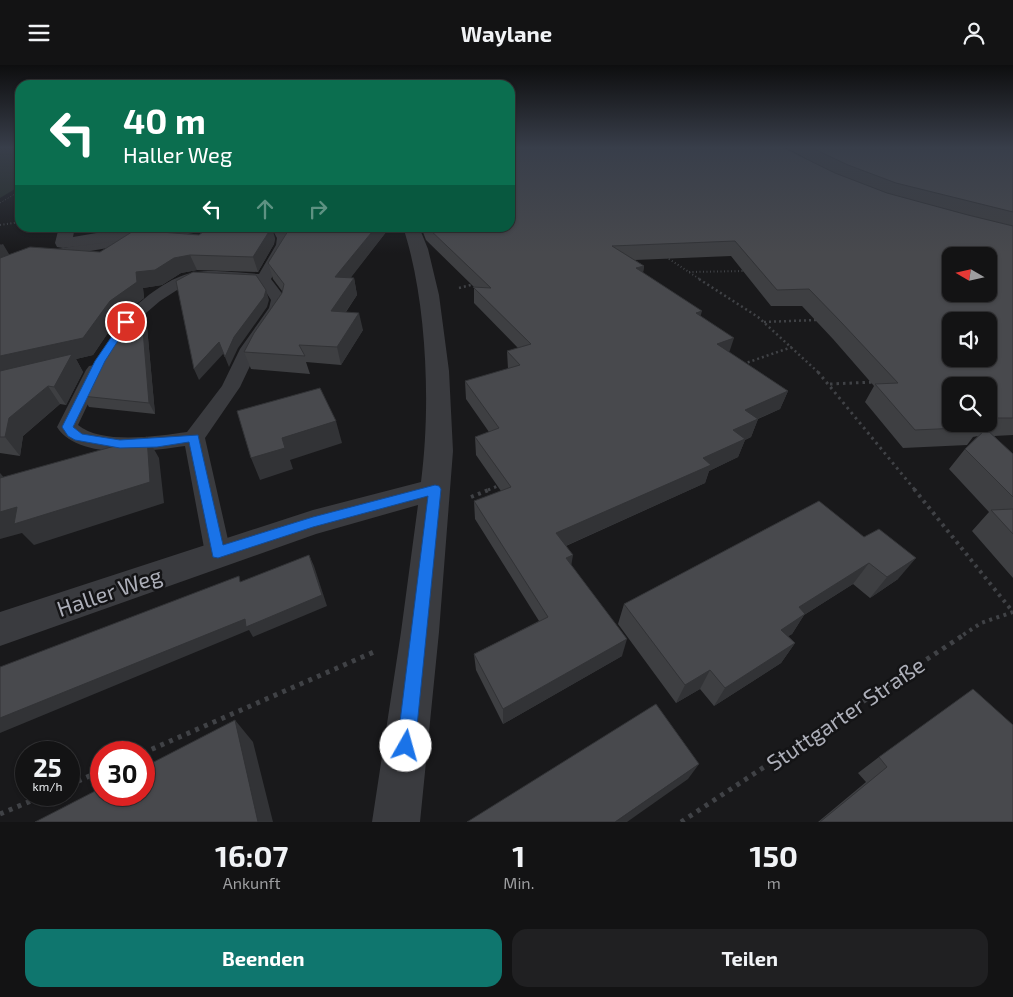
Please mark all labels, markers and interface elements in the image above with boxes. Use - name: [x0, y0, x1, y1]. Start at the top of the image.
- icon: menu: [25, 19, 53, 47]
- icon: person: [960, 19, 988, 47]
- text: Waylane: [461, 20, 552, 46]
- text: 40 m: [123, 99, 206, 141]
- icon: left: [40, 100, 105, 165]
- text: Haller Weg: [123, 141, 232, 167]
- icon: left: [198, 195, 226, 223]
- icon: ahead: [251, 195, 279, 223]
- icon: right: [304, 195, 332, 223]
- north arrow: [942, 247, 998, 303]
- map controls: [942, 247, 997, 432]
- pin: [105, 301, 147, 343]
- icon: arrive: [112, 308, 140, 336]
- button: sound: [942, 312, 997, 367]
- button: search: [942, 377, 997, 432]
- street label: Haller Weg: [53, 561, 165, 621]
- street label: Stuttgarter Straße: [761, 651, 929, 775]
- position arrow: [379, 719, 431, 771]
- speed limit sign: 30: [90, 741, 155, 806]
- text: 25: [33, 752, 62, 782]
- text: km/h: [33, 779, 62, 793]
- text: 16:07: [215, 837, 288, 873]
- text: 1: [512, 837, 525, 873]
- text: 150: [749, 837, 798, 873]
- text: Ankunft: [223, 873, 281, 892]
- text: Min.: [503, 873, 534, 892]
- text: m: [767, 873, 781, 892]
- button: Beenden: [25, 929, 502, 987]
- button: Teilen: [512, 929, 988, 987]

